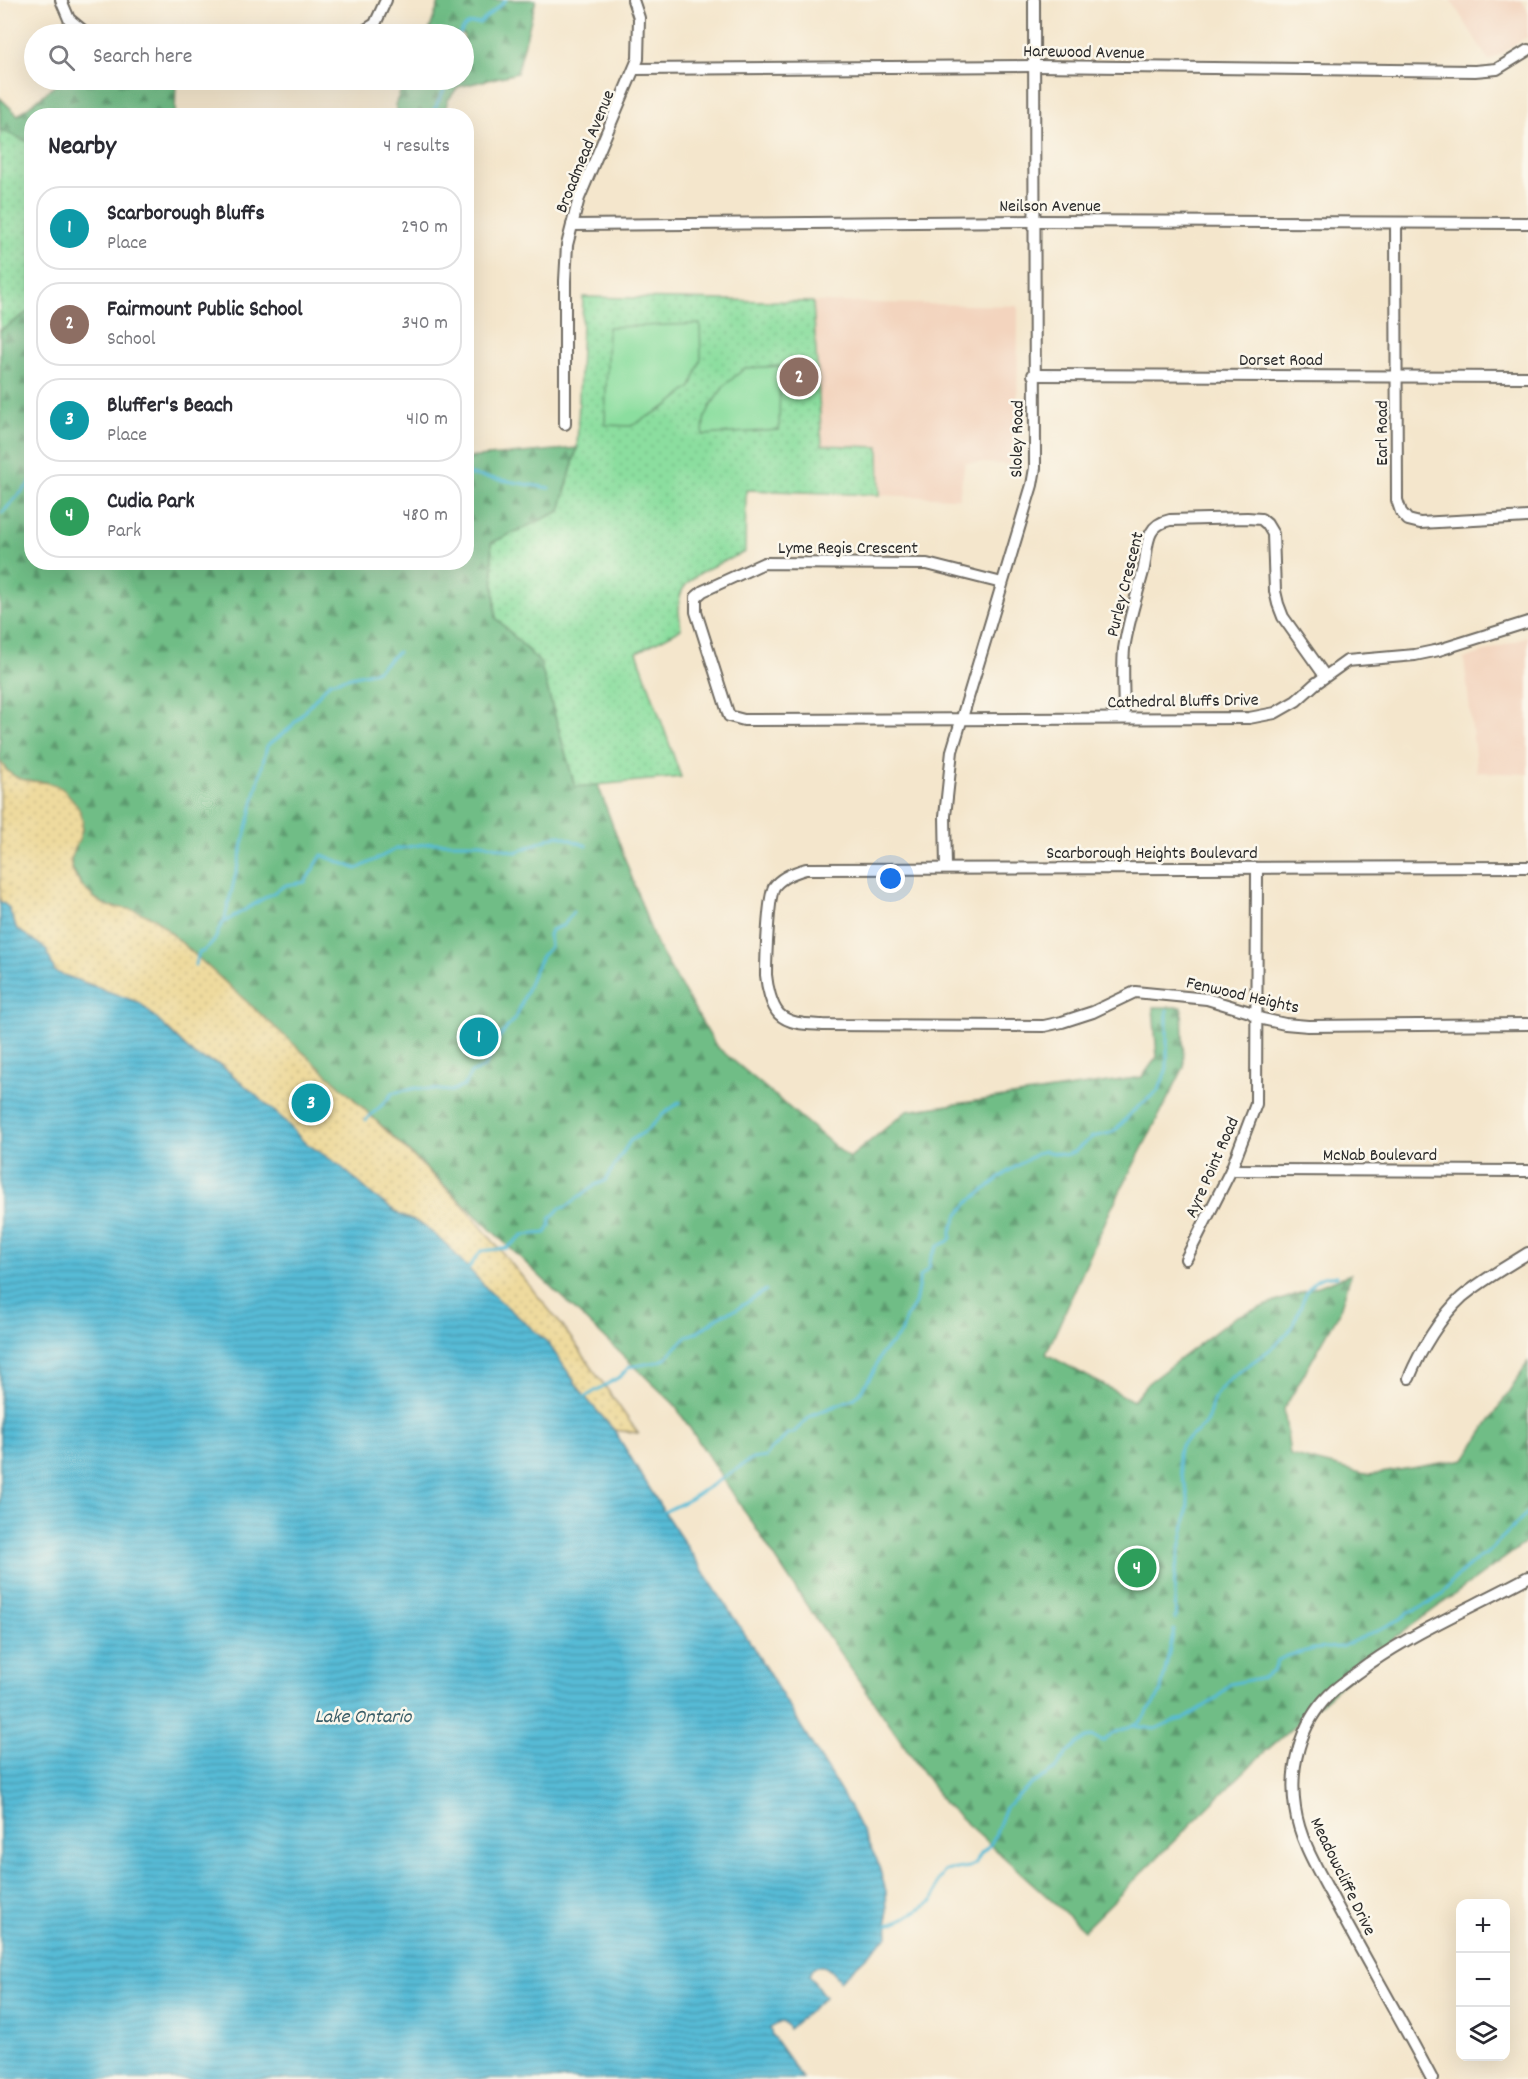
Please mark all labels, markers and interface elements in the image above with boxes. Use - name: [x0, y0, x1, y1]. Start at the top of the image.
- search box: [24, 24, 474, 90]
- street label: Harewood Avenue: [1023, 40, 1145, 67]
- icon: search: [45, 41, 78, 74]
- text: Search here: [93, 42, 192, 73]
- street label: Broadmead Avenue: [550, 87, 622, 217]
- text: Nearby: [48, 129, 116, 166]
- text: 4 results: [383, 133, 450, 161]
- street label: Neilson Avenue: [999, 195, 1101, 220]
- text: Scarborough Bluffs: [107, 199, 265, 230]
- text: 1: [67, 214, 72, 242]
- text: 290 m: [401, 214, 448, 242]
- text: Place: [107, 230, 147, 258]
- text: Fairmount Public School: [107, 295, 303, 326]
- text: 2: [65, 310, 74, 338]
- text: 340 m: [402, 310, 448, 338]
- text: School: [107, 326, 156, 354]
- street label: Dorset Road: [1239, 349, 1323, 374]
- pin: 2: [780, 354, 818, 400]
- text: Bluffer's Beach: [107, 391, 233, 422]
- street label: Sloley Road: [1005, 400, 1032, 478]
- street label: Earl Road: [1371, 400, 1396, 466]
- text: 3: [65, 406, 74, 434]
- text: 410 m: [406, 406, 448, 434]
- text: Place: [107, 422, 147, 450]
- text: Cudia Park: [107, 487, 195, 518]
- text: 4: [65, 502, 74, 530]
- text: 480 m: [402, 502, 448, 530]
- text: Park: [107, 518, 141, 546]
- street label: Purley Crescent: [1101, 529, 1152, 640]
- street label: Lyme Regis Crescent: [778, 537, 918, 562]
- street label: Cathedral Bluffs Drive: [1107, 689, 1259, 716]
- street label: Scarborough Heights Boulevard: [1046, 842, 1258, 867]
- your location: [876, 864, 905, 893]
- street label: Fenwood Heights: [1183, 971, 1301, 1022]
- pin: 1: [460, 1014, 498, 1060]
- pin: 3: [292, 1080, 330, 1126]
- street label: Ayre Point Road: [1180, 1114, 1247, 1222]
- street label: McNab Boulevard: [1323, 1144, 1437, 1169]
- pin: 4: [1118, 1546, 1156, 1590]
- water label: Lake Ontario: [315, 1704, 412, 1732]
- street label: Meadowcliffe Drive: [1302, 1814, 1381, 1940]
- map controls: [1456, 1899, 1510, 2061]
- button: +: [1456, 1899, 1510, 1953]
- button: −: [1456, 1953, 1510, 2007]
- button: layers: [1456, 2007, 1510, 2061]

